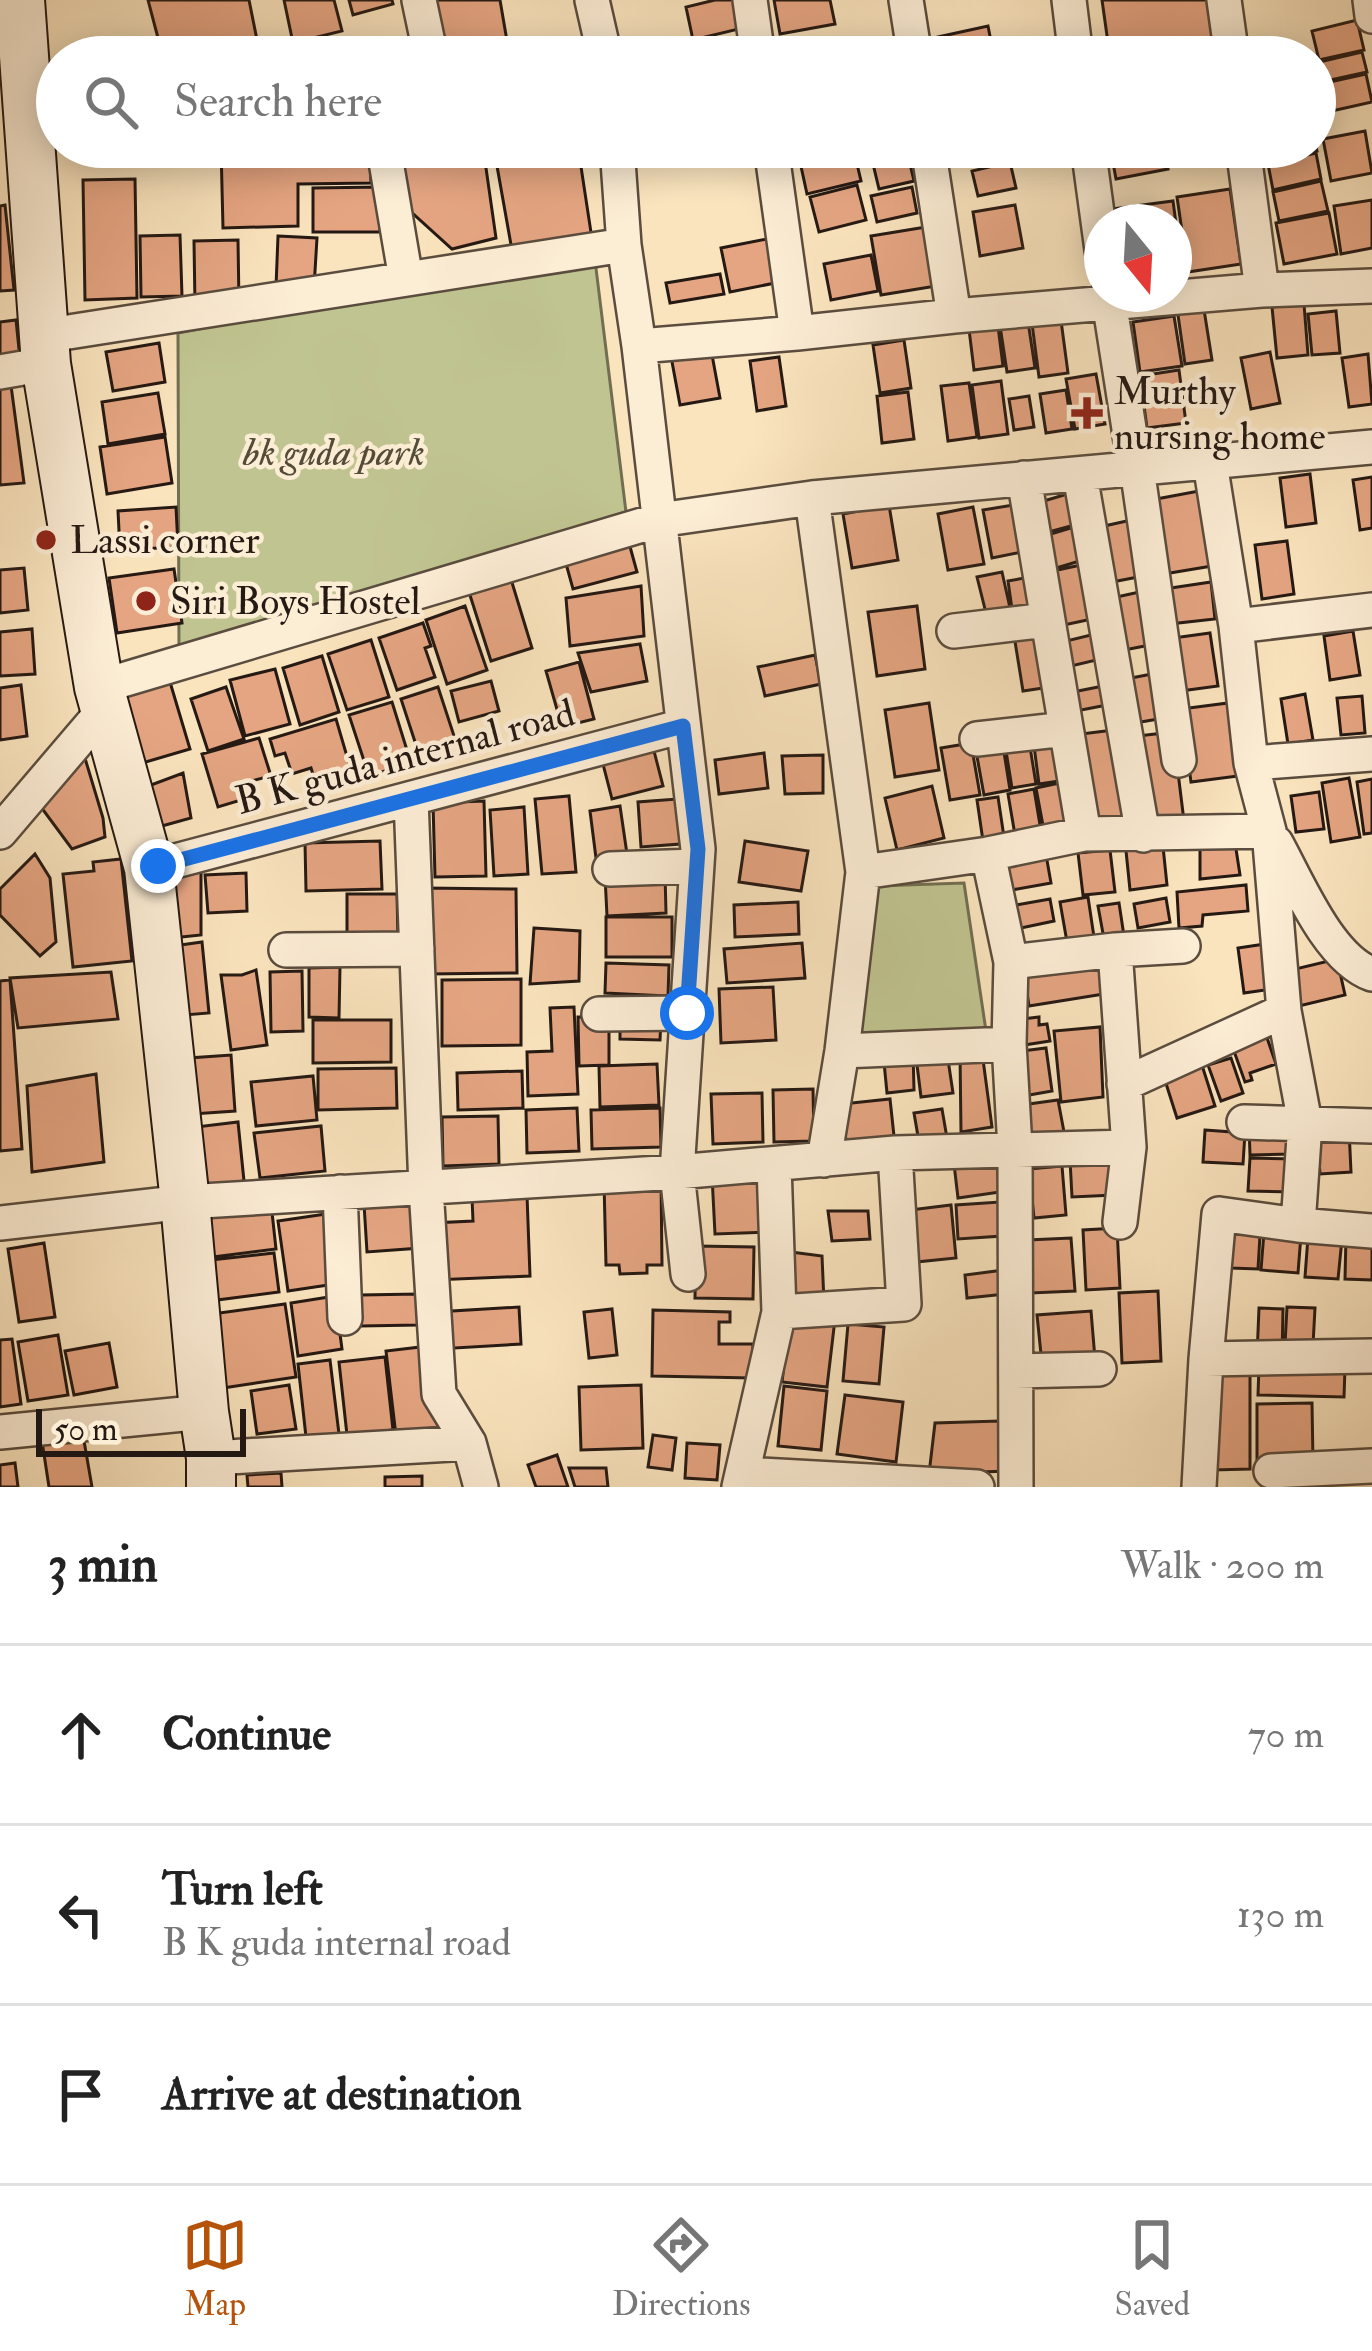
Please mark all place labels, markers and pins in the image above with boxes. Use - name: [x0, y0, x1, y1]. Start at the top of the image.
- place label: Murthy nursing home: [1114, 367, 1325, 461]
- marker: Murthy nursing home: [1071, 397, 1103, 429]
- place label: Lassi corner: [70, 516, 260, 565]
- marker: Lassi corner: [33, 527, 59, 553]
- place label: Siri Boys Hostel: [170, 577, 420, 626]
- marker: Siri Boys Hostel: [133, 588, 159, 614]

